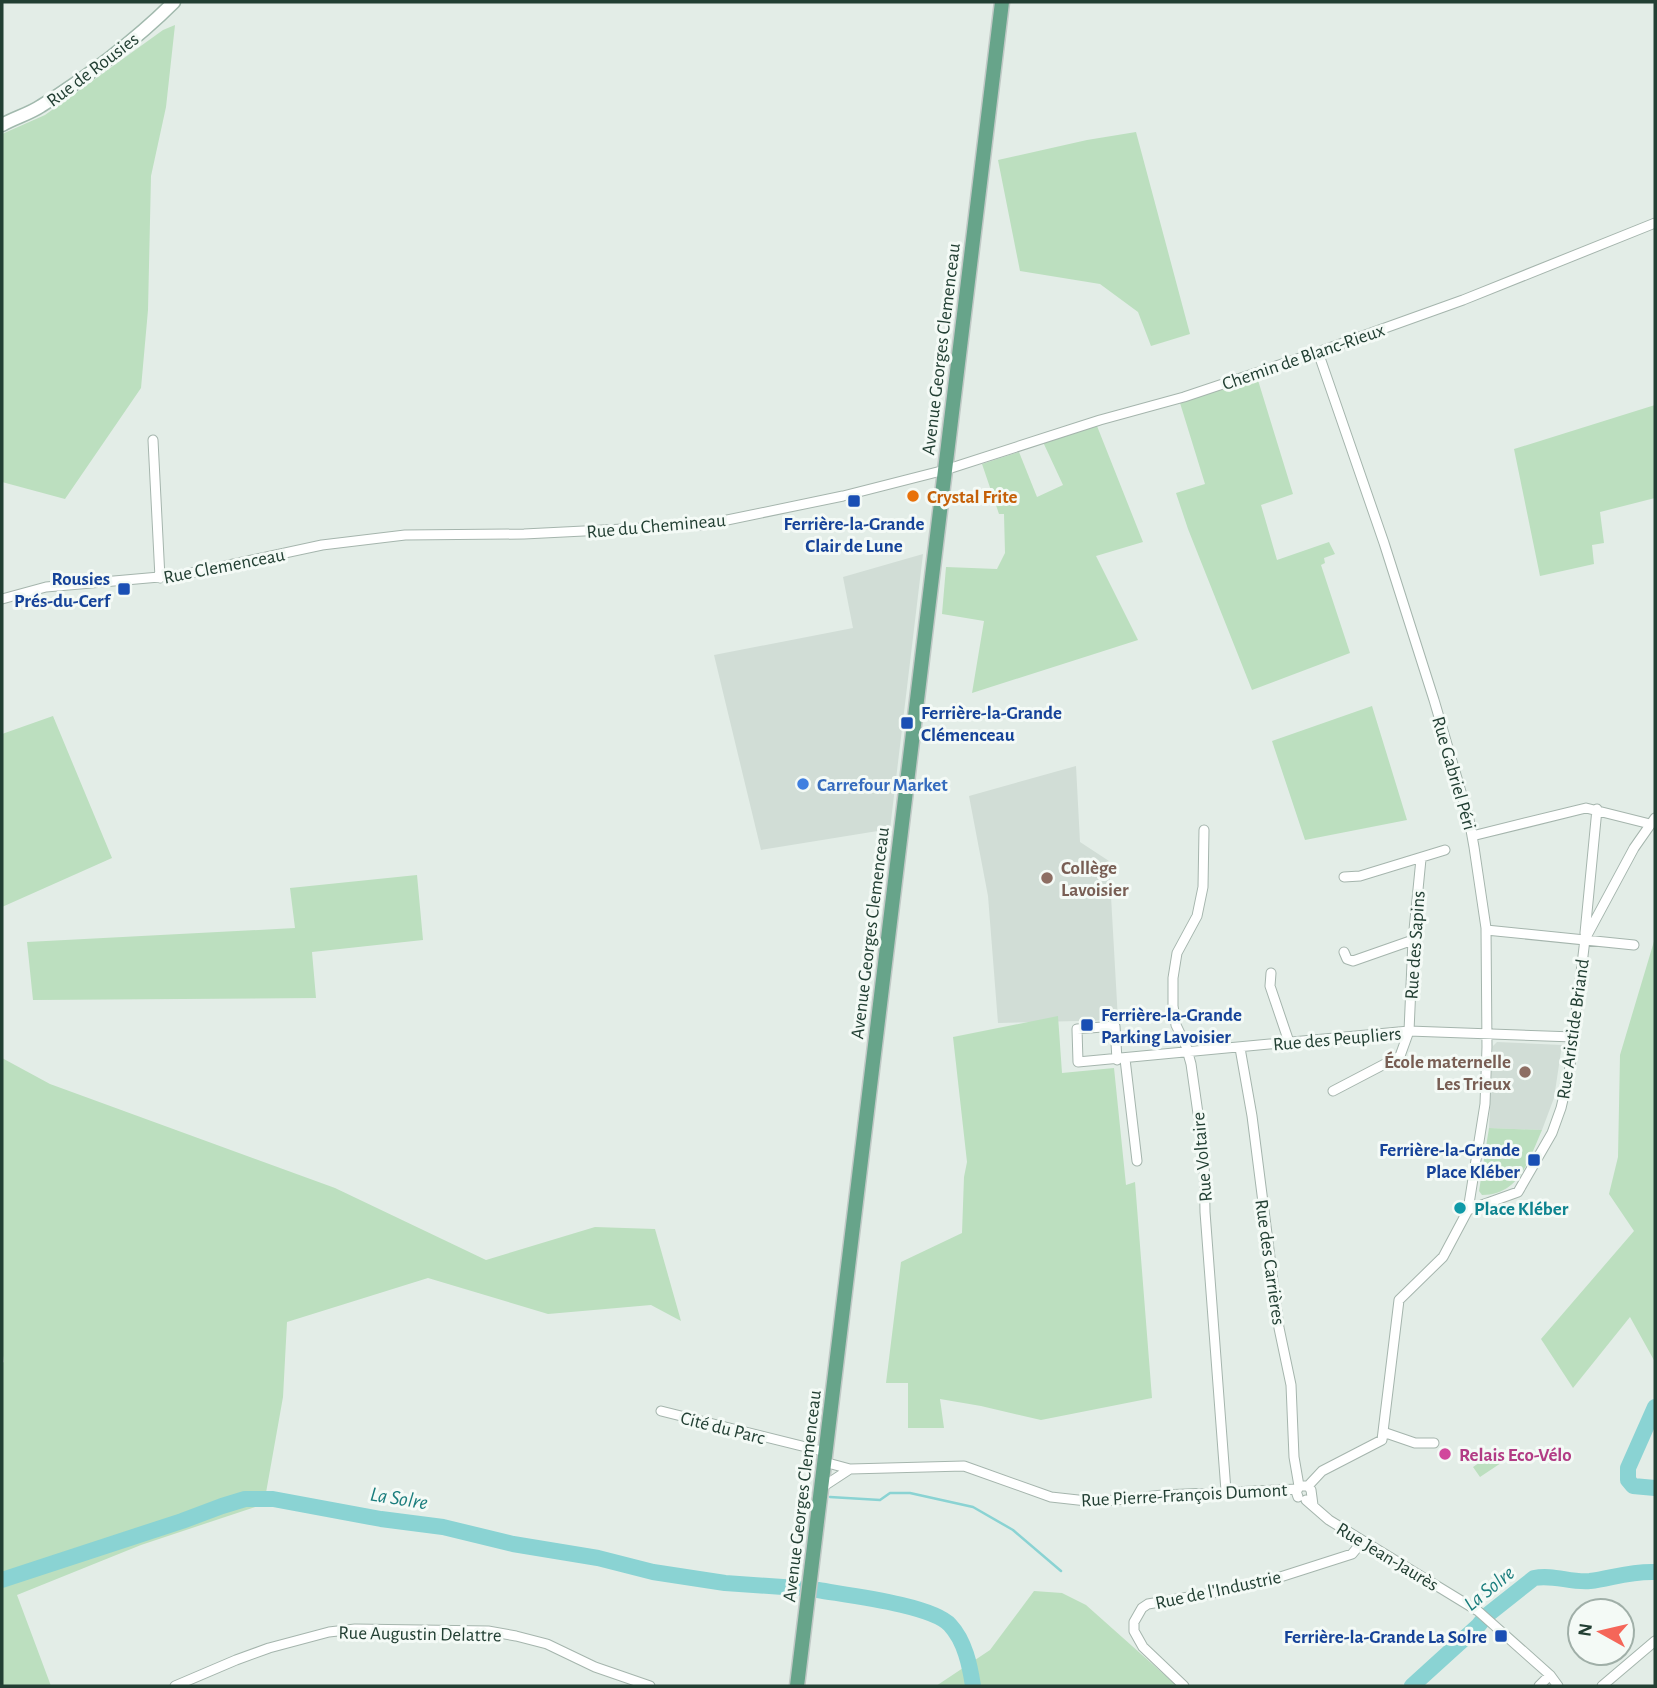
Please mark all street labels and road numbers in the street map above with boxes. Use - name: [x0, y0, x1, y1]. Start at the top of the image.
- street label: Rue de Rousies: [43, 30, 142, 111]
- street label: Avenue Georges Clemenceau: [919, 242, 964, 456]
- street label: Chemin de Blanc-Rieux: [1220, 321, 1387, 394]
- street label: Rue du Chemineau: [586, 511, 727, 542]
- street label: Rue Clemenceau: [162, 545, 287, 588]
- street label: Rue Gabriel Péri: [1428, 714, 1479, 832]
- street label: Avenue Georges Clemenceau: [848, 826, 893, 1040]
- street label: Rue des Sapins: [1402, 890, 1429, 1000]
- street label: Rue Aristide Briand: [1554, 958, 1593, 1101]
- street label: Rue des Peupliers: [1272, 1024, 1402, 1055]
- street label: Rue Voltaire: [1189, 1111, 1216, 1203]
- street label: Rue des Carrières: [1251, 1198, 1288, 1326]
- street label: Avenue Georges Clemenceau: [780, 1389, 825, 1603]
- street label: Cité du Parc: [678, 1409, 767, 1448]
- street label: Rue Pierre-François Dumont: [1080, 1481, 1288, 1510]
- street label: Rue Jean-Jaurès: [1333, 1519, 1442, 1595]
- street label: Rue de l'Industrie: [1154, 1568, 1283, 1613]
- street label: Rue Augustin Delattre: [338, 1624, 502, 1645]

